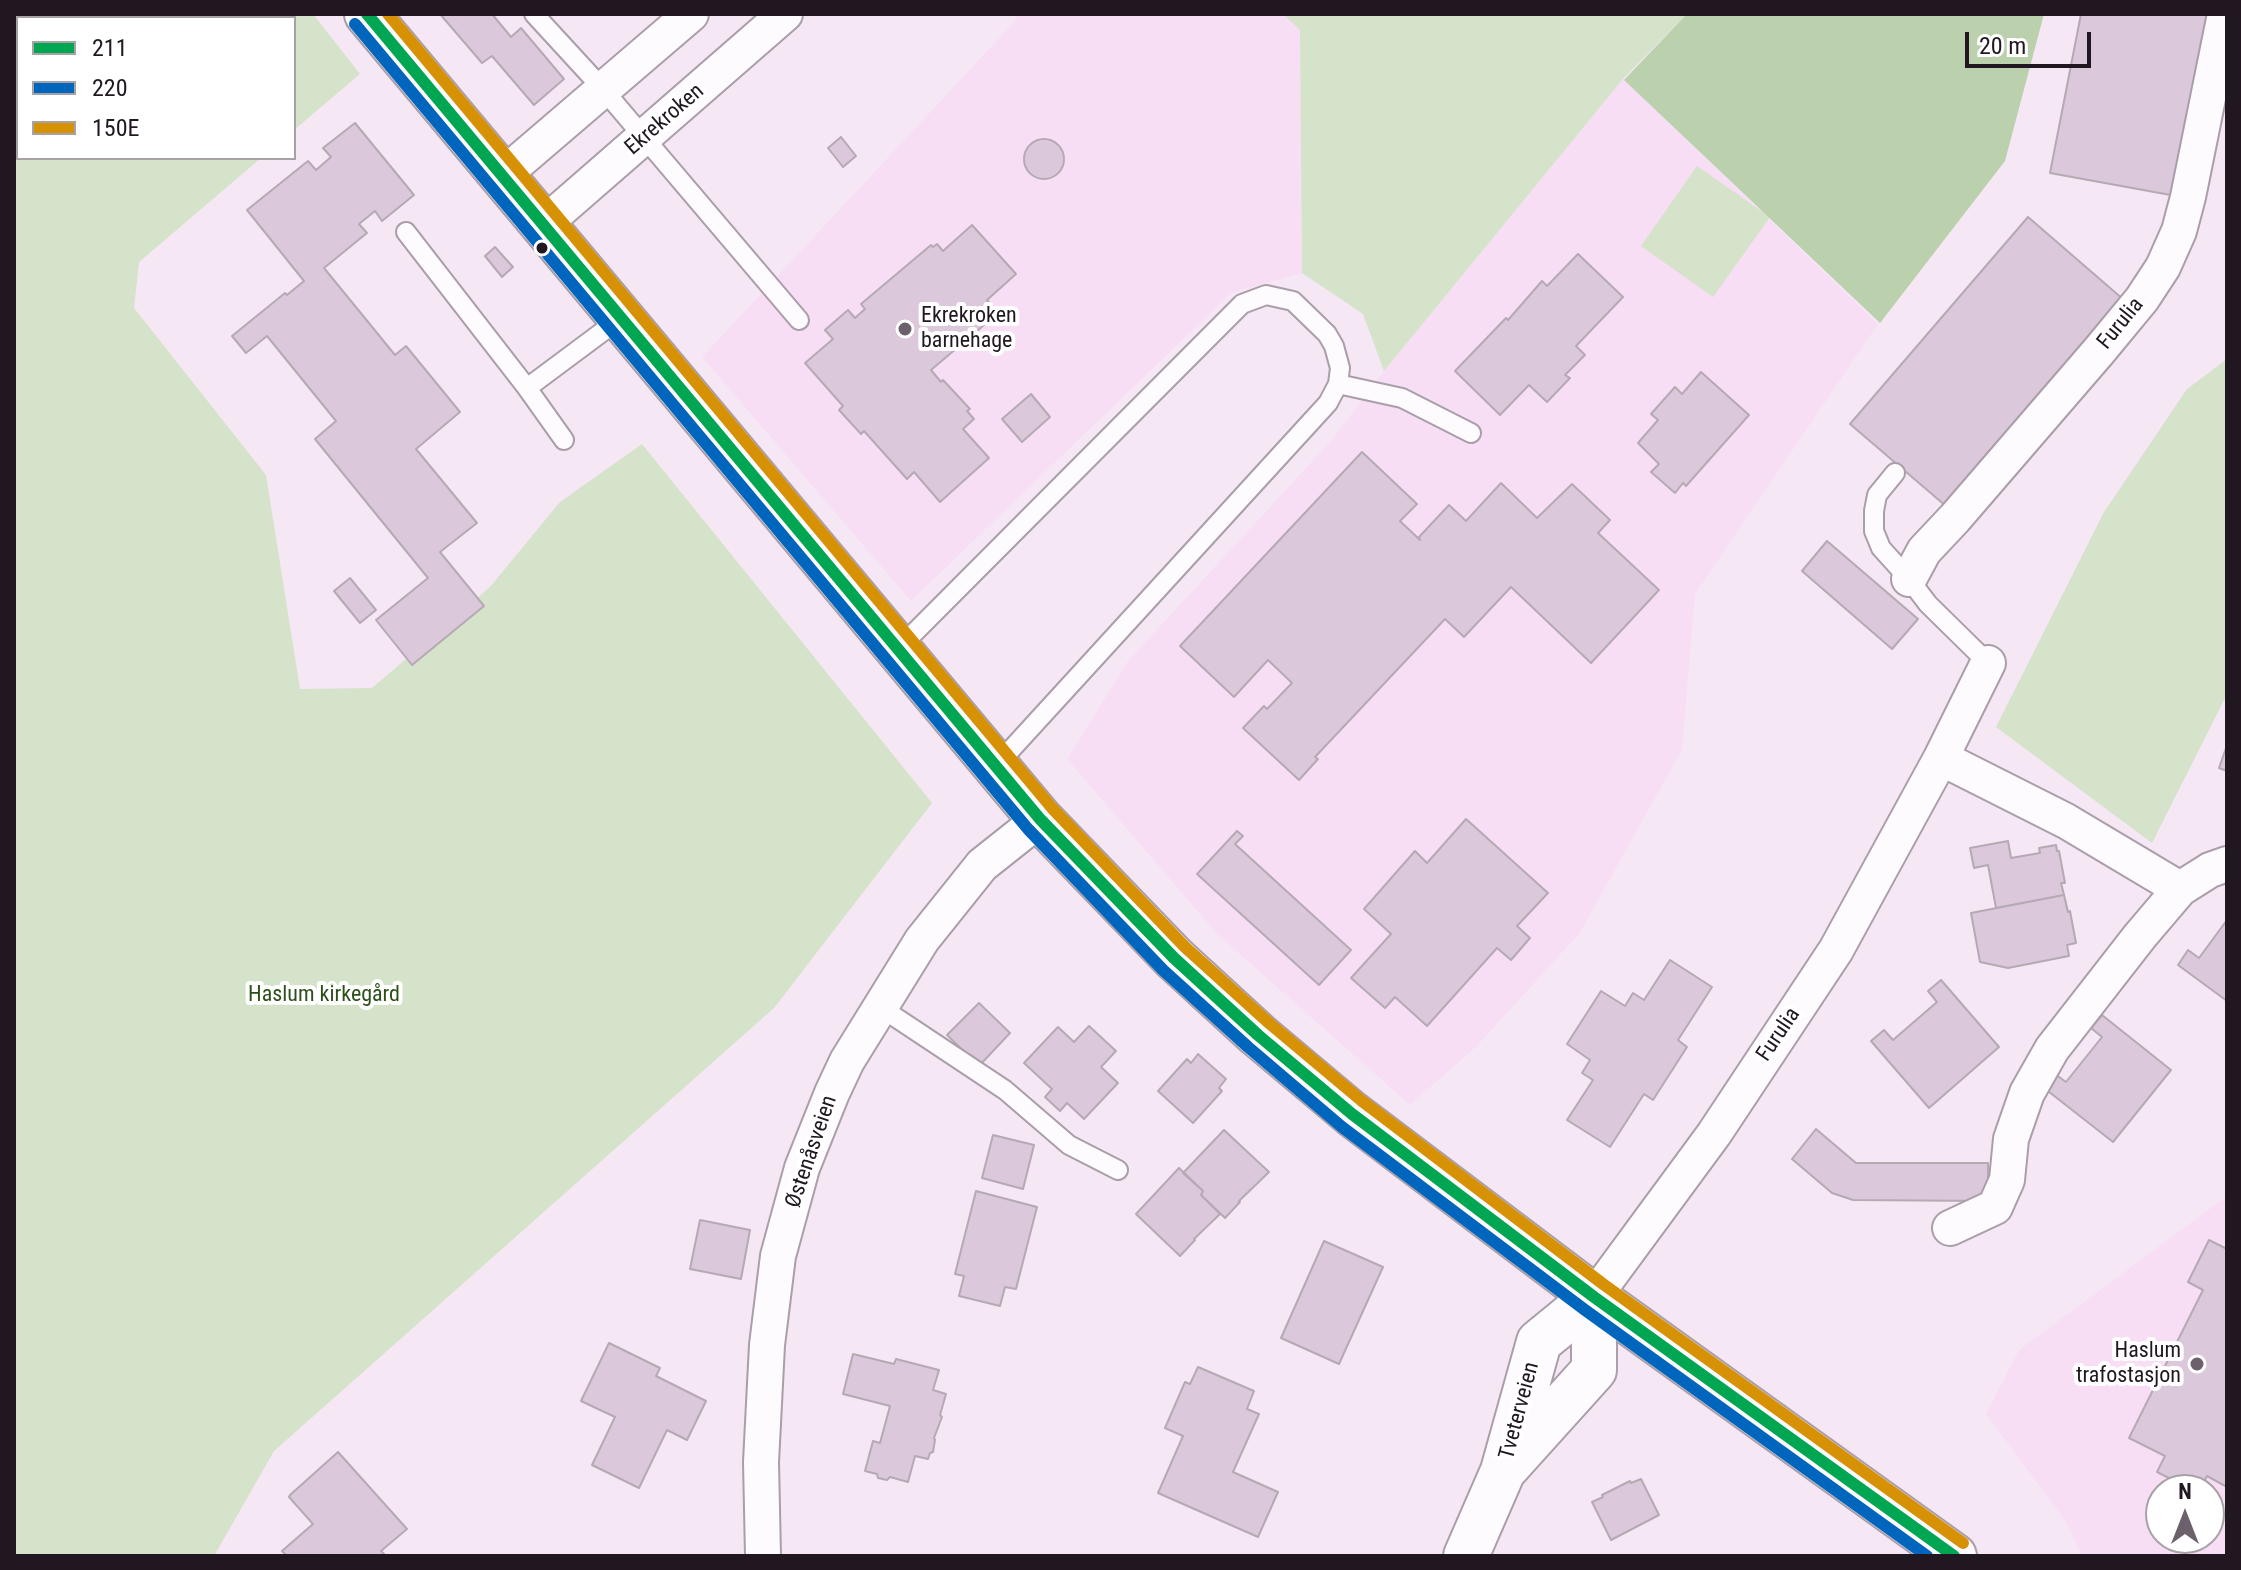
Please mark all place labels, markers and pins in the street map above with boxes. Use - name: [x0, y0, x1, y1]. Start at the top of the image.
- unlabelled marker: [534, 240, 550, 256]
- place label: Ekrekroken barnehage: [921, 303, 1017, 354]
- marker: Ekrekroken barnehage: [896, 320, 914, 338]
- place label: Haslum trafostasjon: [2076, 1338, 2181, 1390]
- marker: Haslum trafostasjon: [2188, 1355, 2206, 1373]

